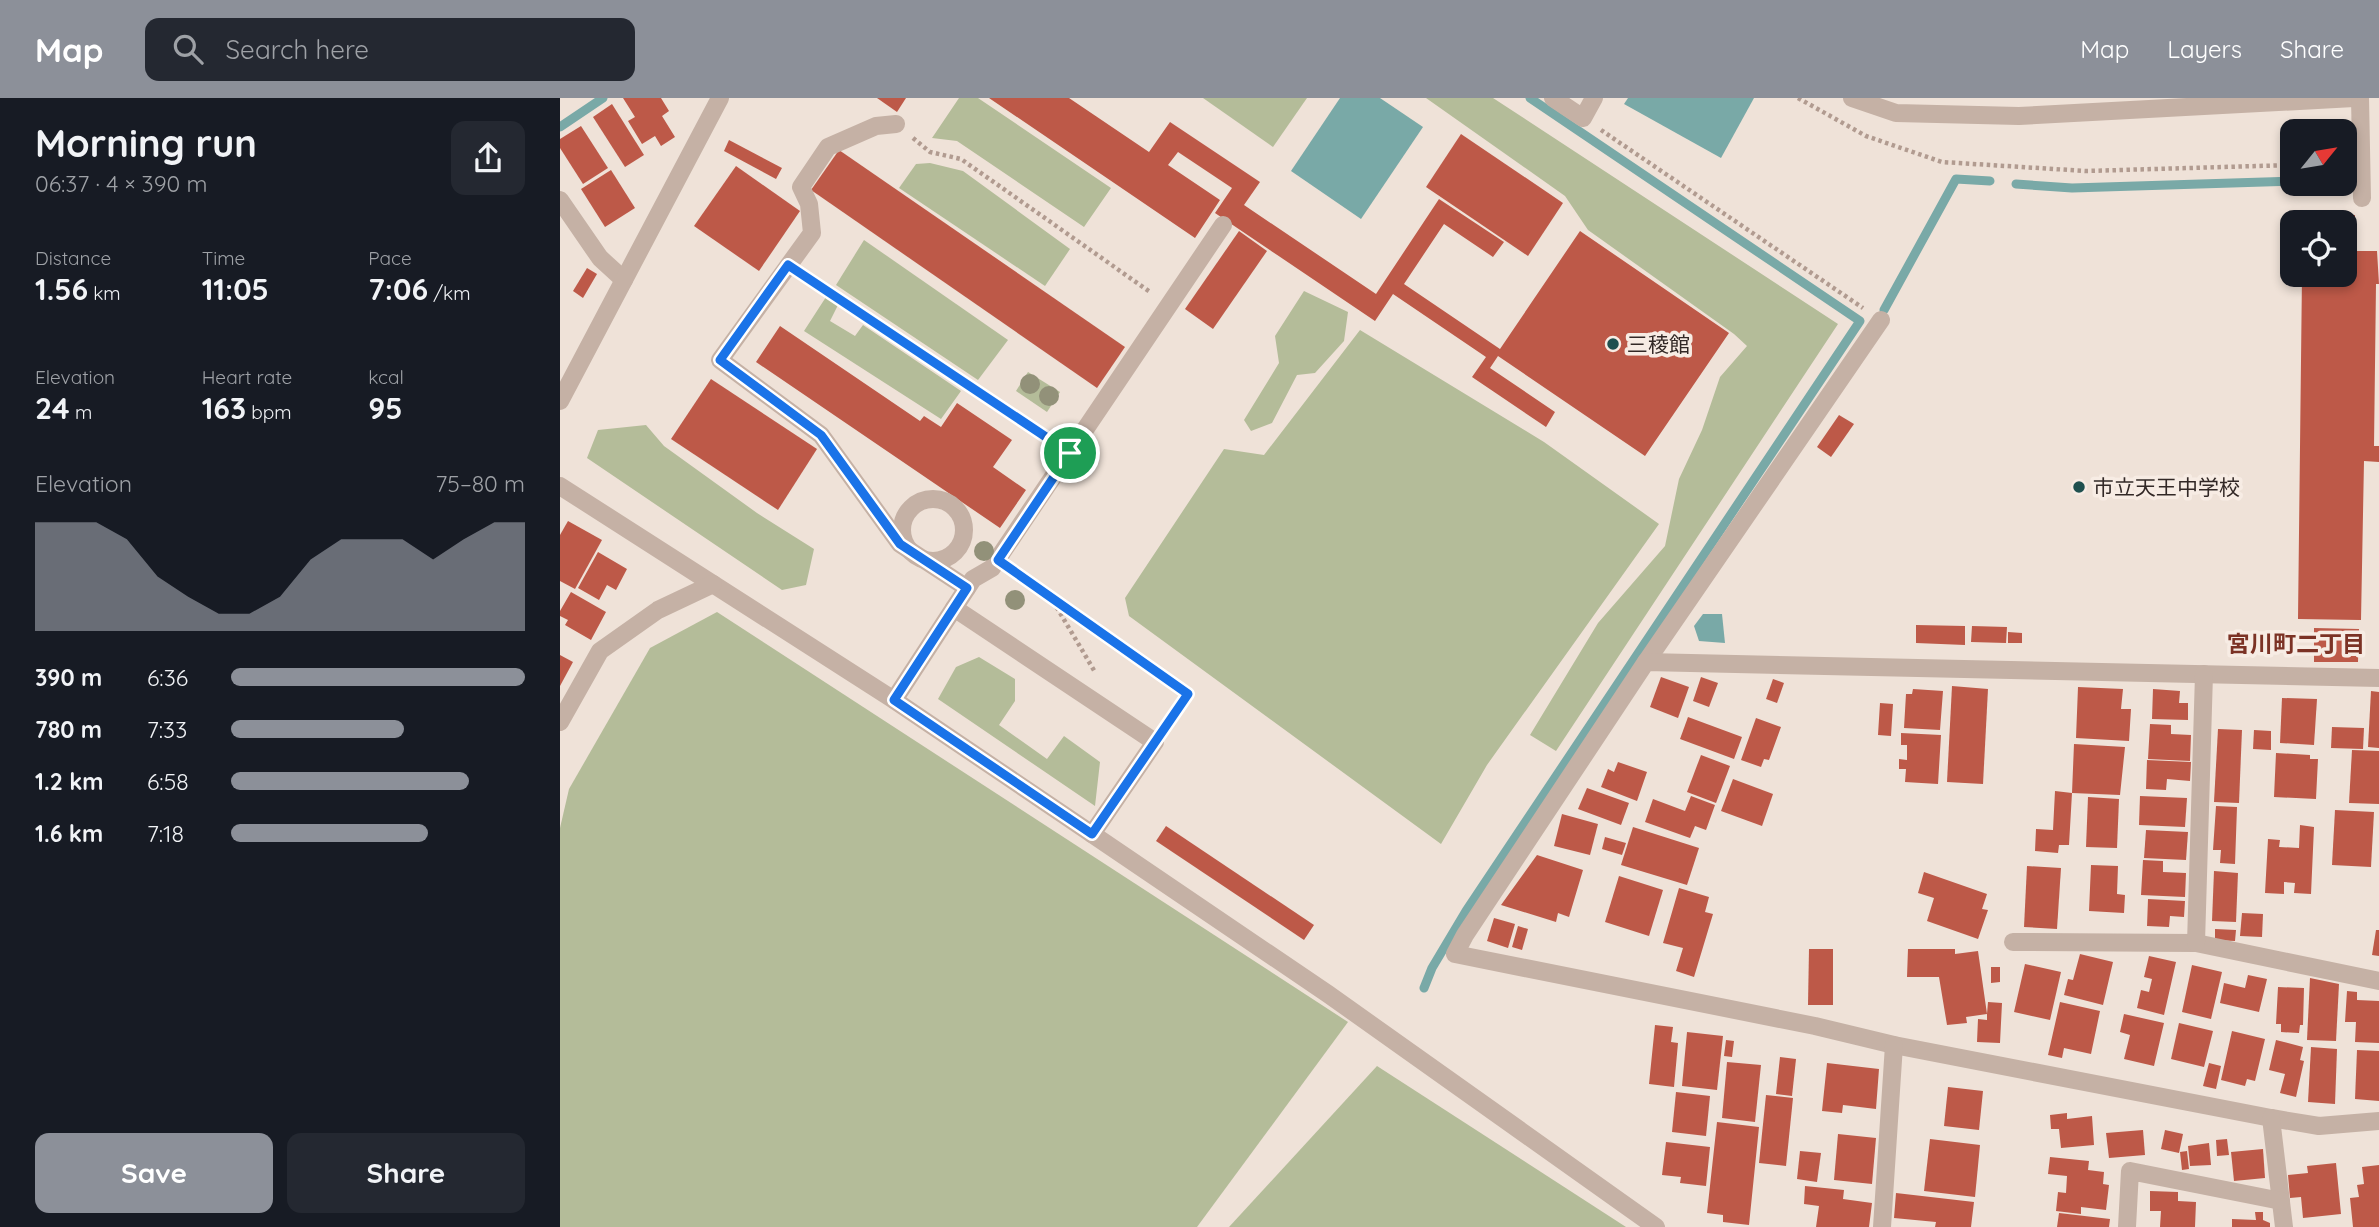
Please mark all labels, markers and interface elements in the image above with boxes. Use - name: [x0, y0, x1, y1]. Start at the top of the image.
- search box: [145, 18, 635, 81]
- text: Map: [35, 29, 103, 70]
- icon: search: [169, 30, 207, 68]
- text: Search here: [225, 33, 369, 66]
- text: Map: [2080, 34, 2129, 64]
- text: Layers: [2167, 34, 2242, 64]
- text: Share: [2280, 34, 2344, 64]
- text: Morning run: [35, 119, 257, 167]
- north arrow: [2280, 119, 2357, 196]
- map controls: [2280, 119, 2357, 287]
- button: share: [451, 121, 525, 195]
- text: 06:37 · 4 × 390 m: [35, 169, 207, 198]
- button: locate: [2280, 210, 2357, 287]
- text: Distance: [35, 246, 111, 270]
- text: Time: [202, 246, 245, 270]
- text: Pace: [368, 246, 412, 270]
- text: 1.56: [35, 270, 88, 308]
- text: 11:05: [202, 270, 269, 308]
- text: 7:06: [368, 270, 428, 308]
- text: km: [88, 281, 121, 305]
- text: /km: [428, 281, 471, 305]
- place label: 三稜館: [1627, 331, 1690, 357]
- marker: 三稜館: [1605, 336, 1621, 352]
- text: Elevation: [35, 365, 115, 389]
- text: Heart rate: [202, 365, 292, 389]
- text: kcal: [368, 365, 404, 389]
- text: 24: [35, 389, 70, 427]
- text: 163: [202, 389, 246, 427]
- text: 95: [368, 389, 403, 427]
- text: m: [70, 400, 92, 424]
- text: bpm: [246, 400, 292, 424]
- pin: [1040, 423, 1100, 483]
- icon: arrive: [1051, 434, 1089, 472]
- text: Elevation: [35, 469, 132, 498]
- text: 75–80 m: [436, 469, 525, 498]
- place label: 市立天王中学校: [2093, 474, 2240, 500]
- marker: 市立天王中学校: [2071, 479, 2087, 495]
- district label: 宮川町二丁目: [2227, 629, 2365, 658]
- text: 390 m: [35, 663, 102, 692]
- text: 6:36: [147, 663, 188, 692]
- text: 780 m: [35, 715, 102, 744]
- text: 7:33: [147, 715, 187, 744]
- text: 1.2 km: [35, 767, 104, 796]
- text: 6:58: [147, 767, 189, 796]
- text: 1.6 km: [35, 819, 103, 848]
- text: 7:18: [147, 819, 184, 848]
- button: Save: [35, 1133, 273, 1213]
- button: Share: [287, 1133, 525, 1213]

